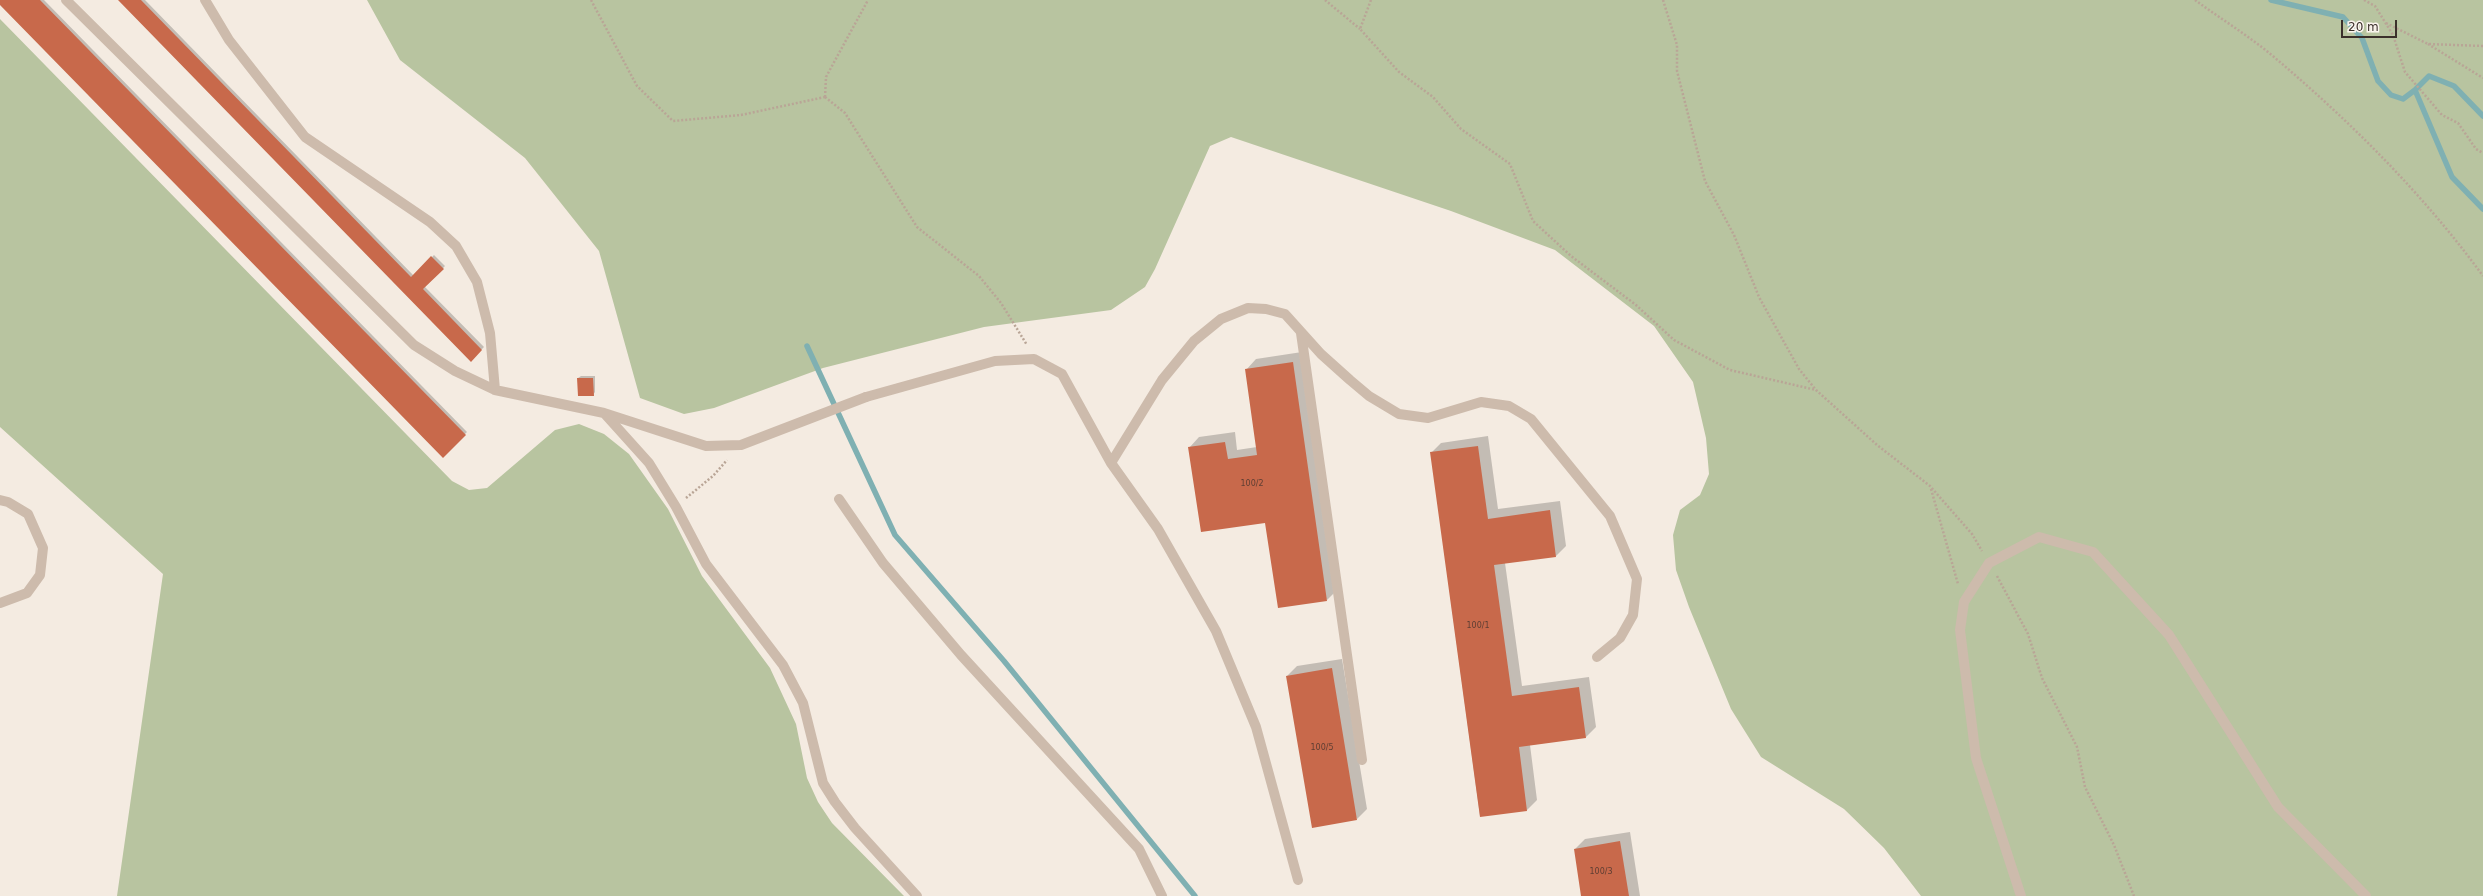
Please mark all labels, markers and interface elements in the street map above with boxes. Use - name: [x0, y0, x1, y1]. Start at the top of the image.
- scale bar: [2343, 12, 2399, 38]
- text: 20 m: [2348, 20, 2379, 34]
- house number: 100/2: [1240, 479, 1264, 489]
- house number: 100/1: [1466, 621, 1490, 631]
- house number: 100/5: [1310, 743, 1334, 753]
- house number: 100/3: [1589, 867, 1613, 877]

